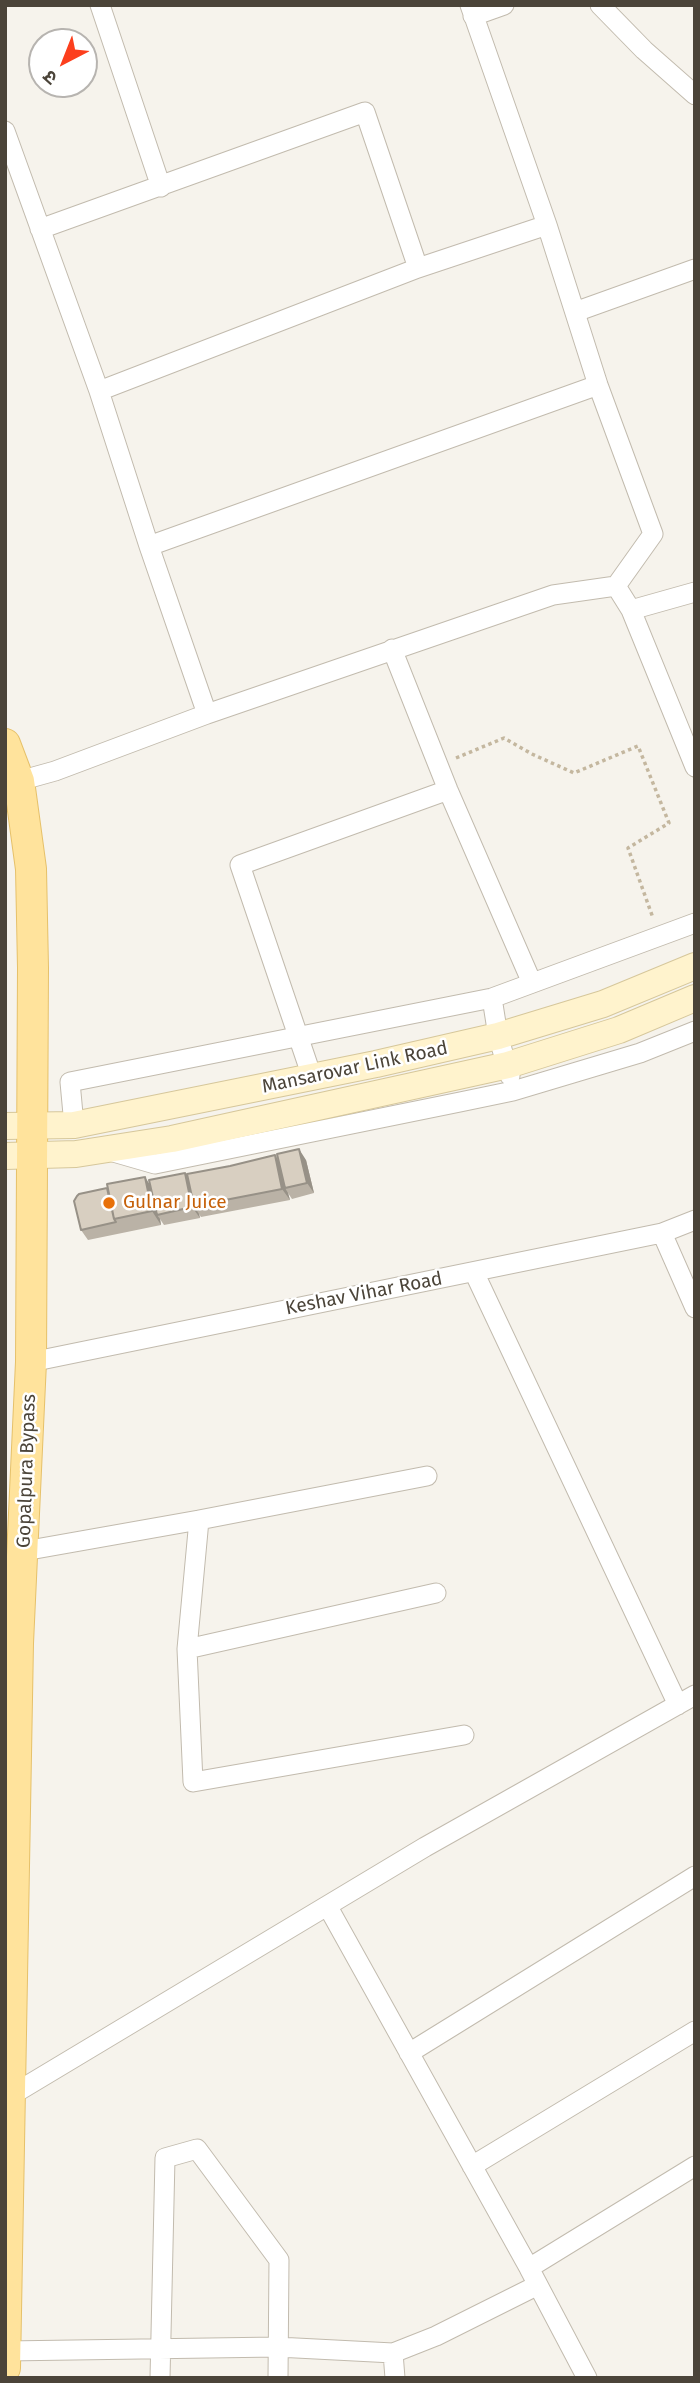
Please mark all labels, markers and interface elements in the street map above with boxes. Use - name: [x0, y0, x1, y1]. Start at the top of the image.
- north arrow: [28, 28, 98, 98]
- text: उ: [38, 65, 62, 90]
- street label: Mansarovar Link Road: [260, 1037, 450, 1099]
- place label: Gulnar Juice: [123, 1192, 227, 1214]
- marker: Gulnar Juice: [101, 1195, 117, 1211]
- street label: Keshav Vihar Road: [284, 1268, 444, 1320]
- street label: Gopalpura Bypass: [13, 1394, 41, 1548]

